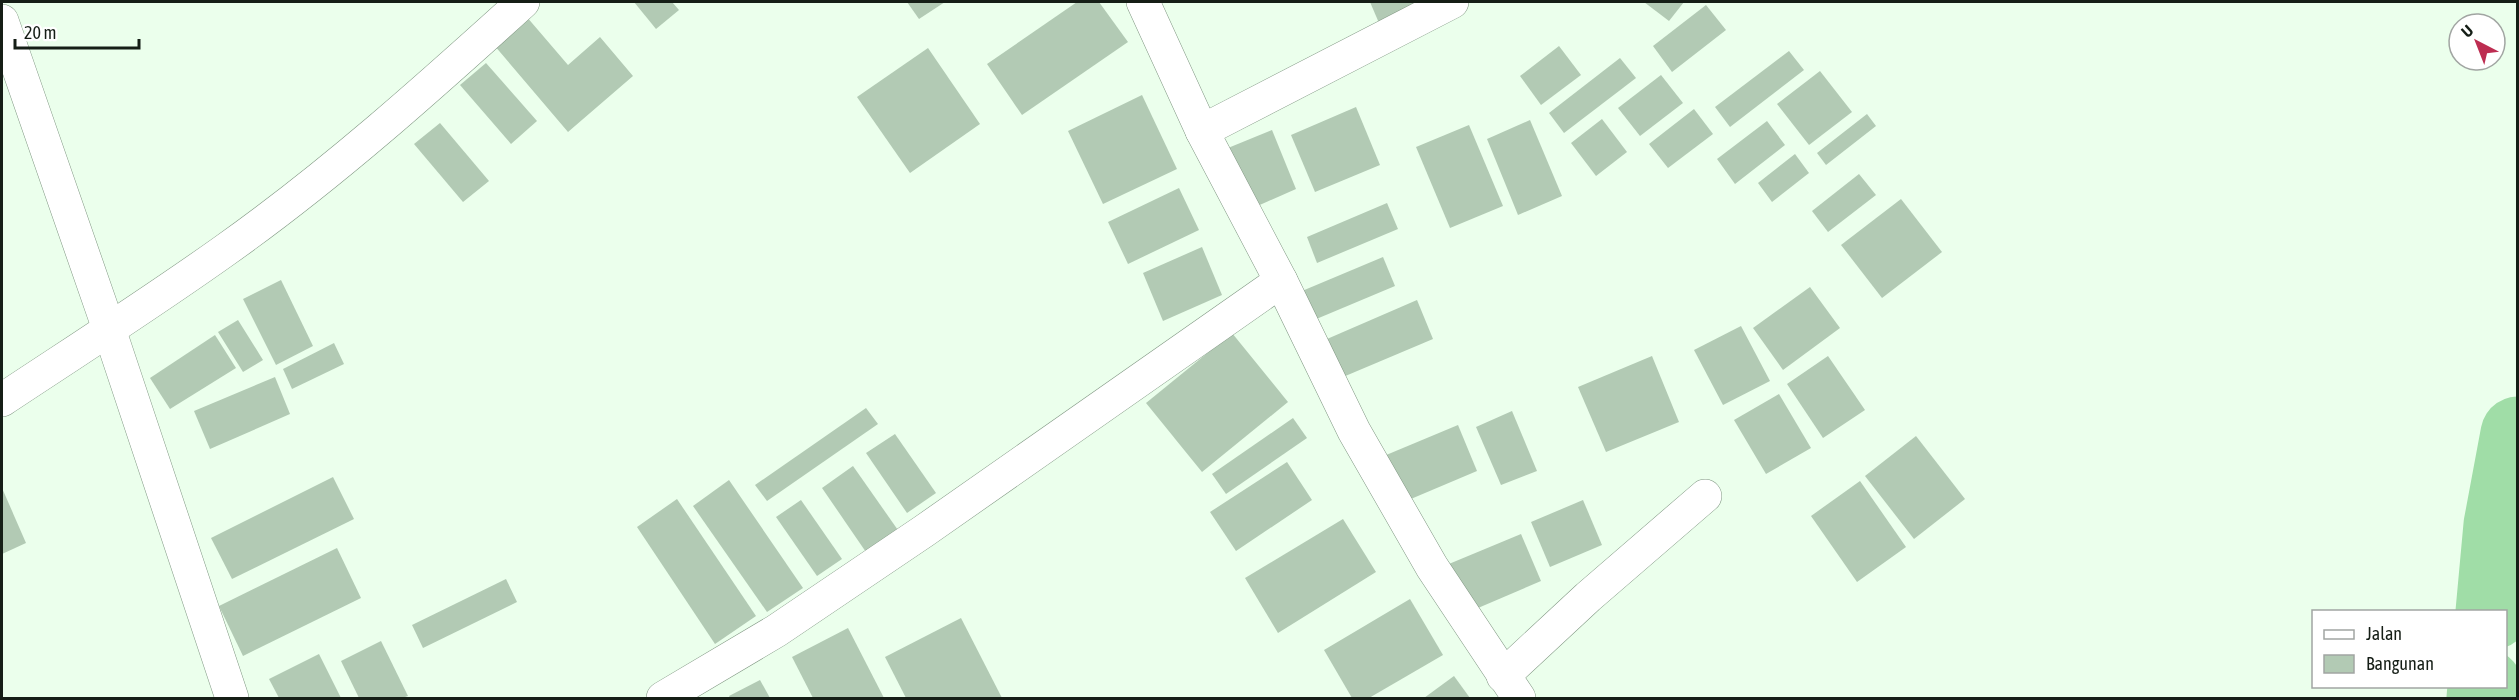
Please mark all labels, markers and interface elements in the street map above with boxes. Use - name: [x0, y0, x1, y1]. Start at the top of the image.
- scale bar: [15, 12, 140, 50]
- north arrow: [2447, 12, 2507, 72]
- text: U: [2457, 21, 2476, 41]
- text: 20 m: [24, 22, 56, 43]
- legend: [2312, 610, 2507, 688]
- text: Jalan: [2366, 623, 2402, 644]
- text: Bangunan: [2366, 653, 2434, 674]

